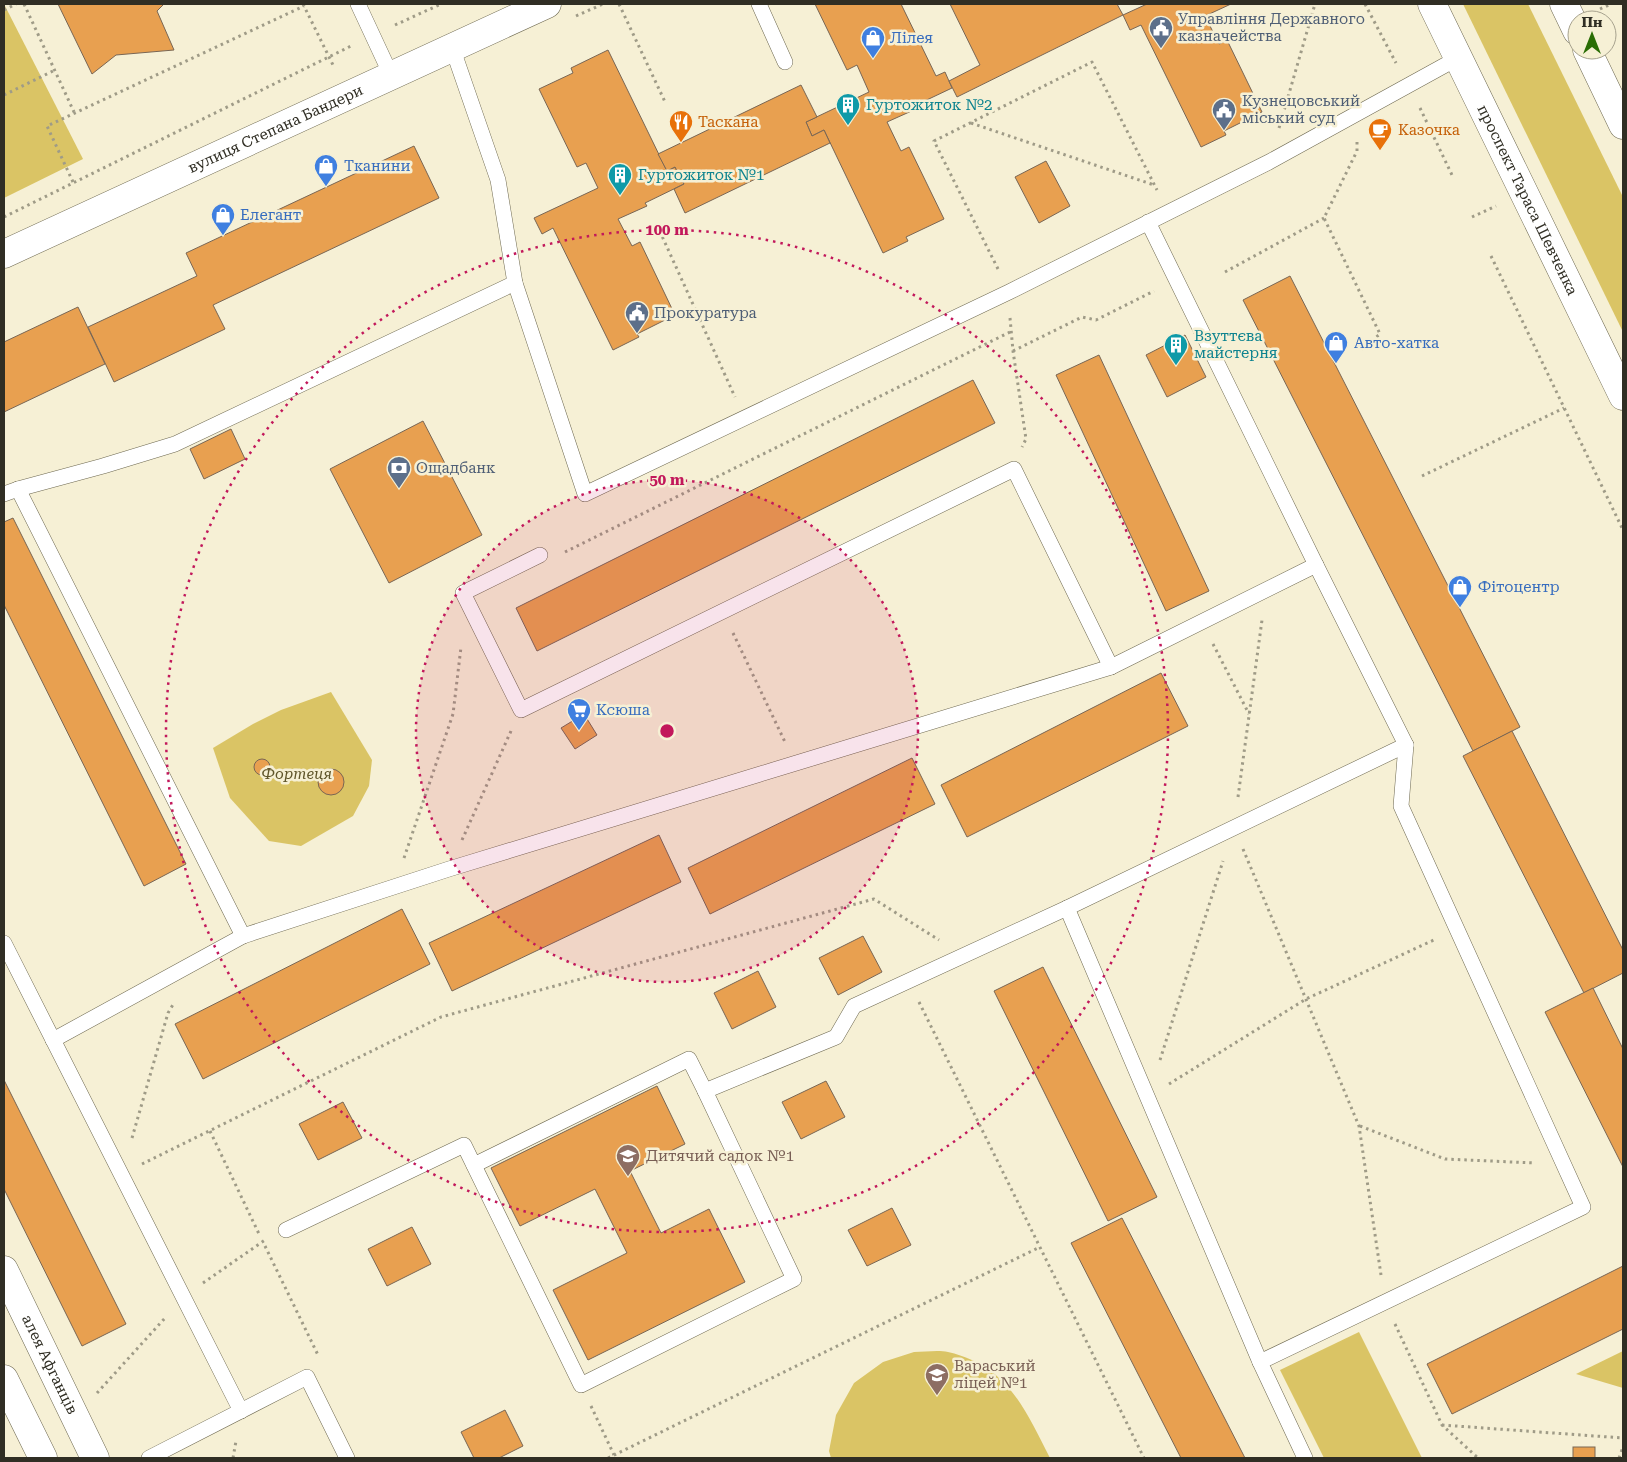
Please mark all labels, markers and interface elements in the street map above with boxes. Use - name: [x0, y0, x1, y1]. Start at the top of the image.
- place label: Управління Державного казначейства: [1178, 10, 1365, 45]
- north arrow: [1567, 10, 1617, 60]
- text: Пн: [1582, 14, 1603, 30]
- public building icon: Управління Державного казначейства: [1148, 15, 1174, 49]
- shop icon: Лілея: [860, 25, 886, 59]
- place label: Лілея: [890, 29, 933, 47]
- street label: вулиця Степана Бандери: [185, 81, 366, 177]
- building icon: Гуртожиток №2: [835, 92, 861, 126]
- place label: Кузнецовський міський суд: [1242, 92, 1360, 127]
- place label: Гуртожиток №2: [866, 96, 992, 114]
- public building icon: Кузнецовський міський суд: [1211, 97, 1237, 131]
- street label: проспект Тараса Шевченка: [1473, 102, 1581, 298]
- restaurant icon: Таскана: [668, 109, 694, 143]
- place label: Таскана: [698, 113, 758, 131]
- cafe icon: Казочка: [1367, 117, 1393, 151]
- place label: Казочка: [1398, 121, 1460, 139]
- shop icon: Тканини: [313, 153, 339, 187]
- place label: Тканини: [344, 157, 411, 175]
- building icon: Гуртожиток №1: [607, 162, 633, 196]
- place label: Гуртожиток №1: [638, 166, 764, 184]
- shop icon: Елегант: [210, 202, 236, 236]
- place label: Елегант: [240, 206, 301, 224]
- text: 100 m: [645, 221, 689, 239]
- public building icon: Прокуратура: [624, 300, 650, 334]
- place label: Прокуратура: [654, 304, 757, 322]
- place label: Взуттєва майстерня: [1194, 327, 1277, 362]
- shop icon: Авто-хатка: [1323, 330, 1349, 364]
- building icon: Взуттєва майстерня: [1163, 332, 1189, 366]
- place label: Авто-хатка: [1354, 334, 1439, 352]
- bank icon: Ощадбанк: [386, 455, 412, 489]
- place label: Ощадбанк: [416, 459, 496, 477]
- text: 50 m: [649, 471, 685, 489]
- shop icon: Фітоцентр: [1447, 574, 1473, 608]
- place label: Фітоцентр: [1478, 578, 1560, 596]
- supermarket icon: Ксюша: [566, 697, 592, 731]
- place label: Ксюша: [596, 701, 650, 719]
- centre of rings: [658, 722, 676, 740]
- park label: Фортеця: [262, 765, 332, 783]
- school or university icon: Дитячий садок №1: [615, 1143, 641, 1177]
- place label: Дитячий садок №1: [646, 1147, 794, 1165]
- street label: алея Афганців: [18, 1312, 82, 1417]
- place label: Вараський ліцей №1: [954, 1357, 1036, 1392]
- school or university icon: Вараський ліцей №1: [924, 1362, 950, 1396]

